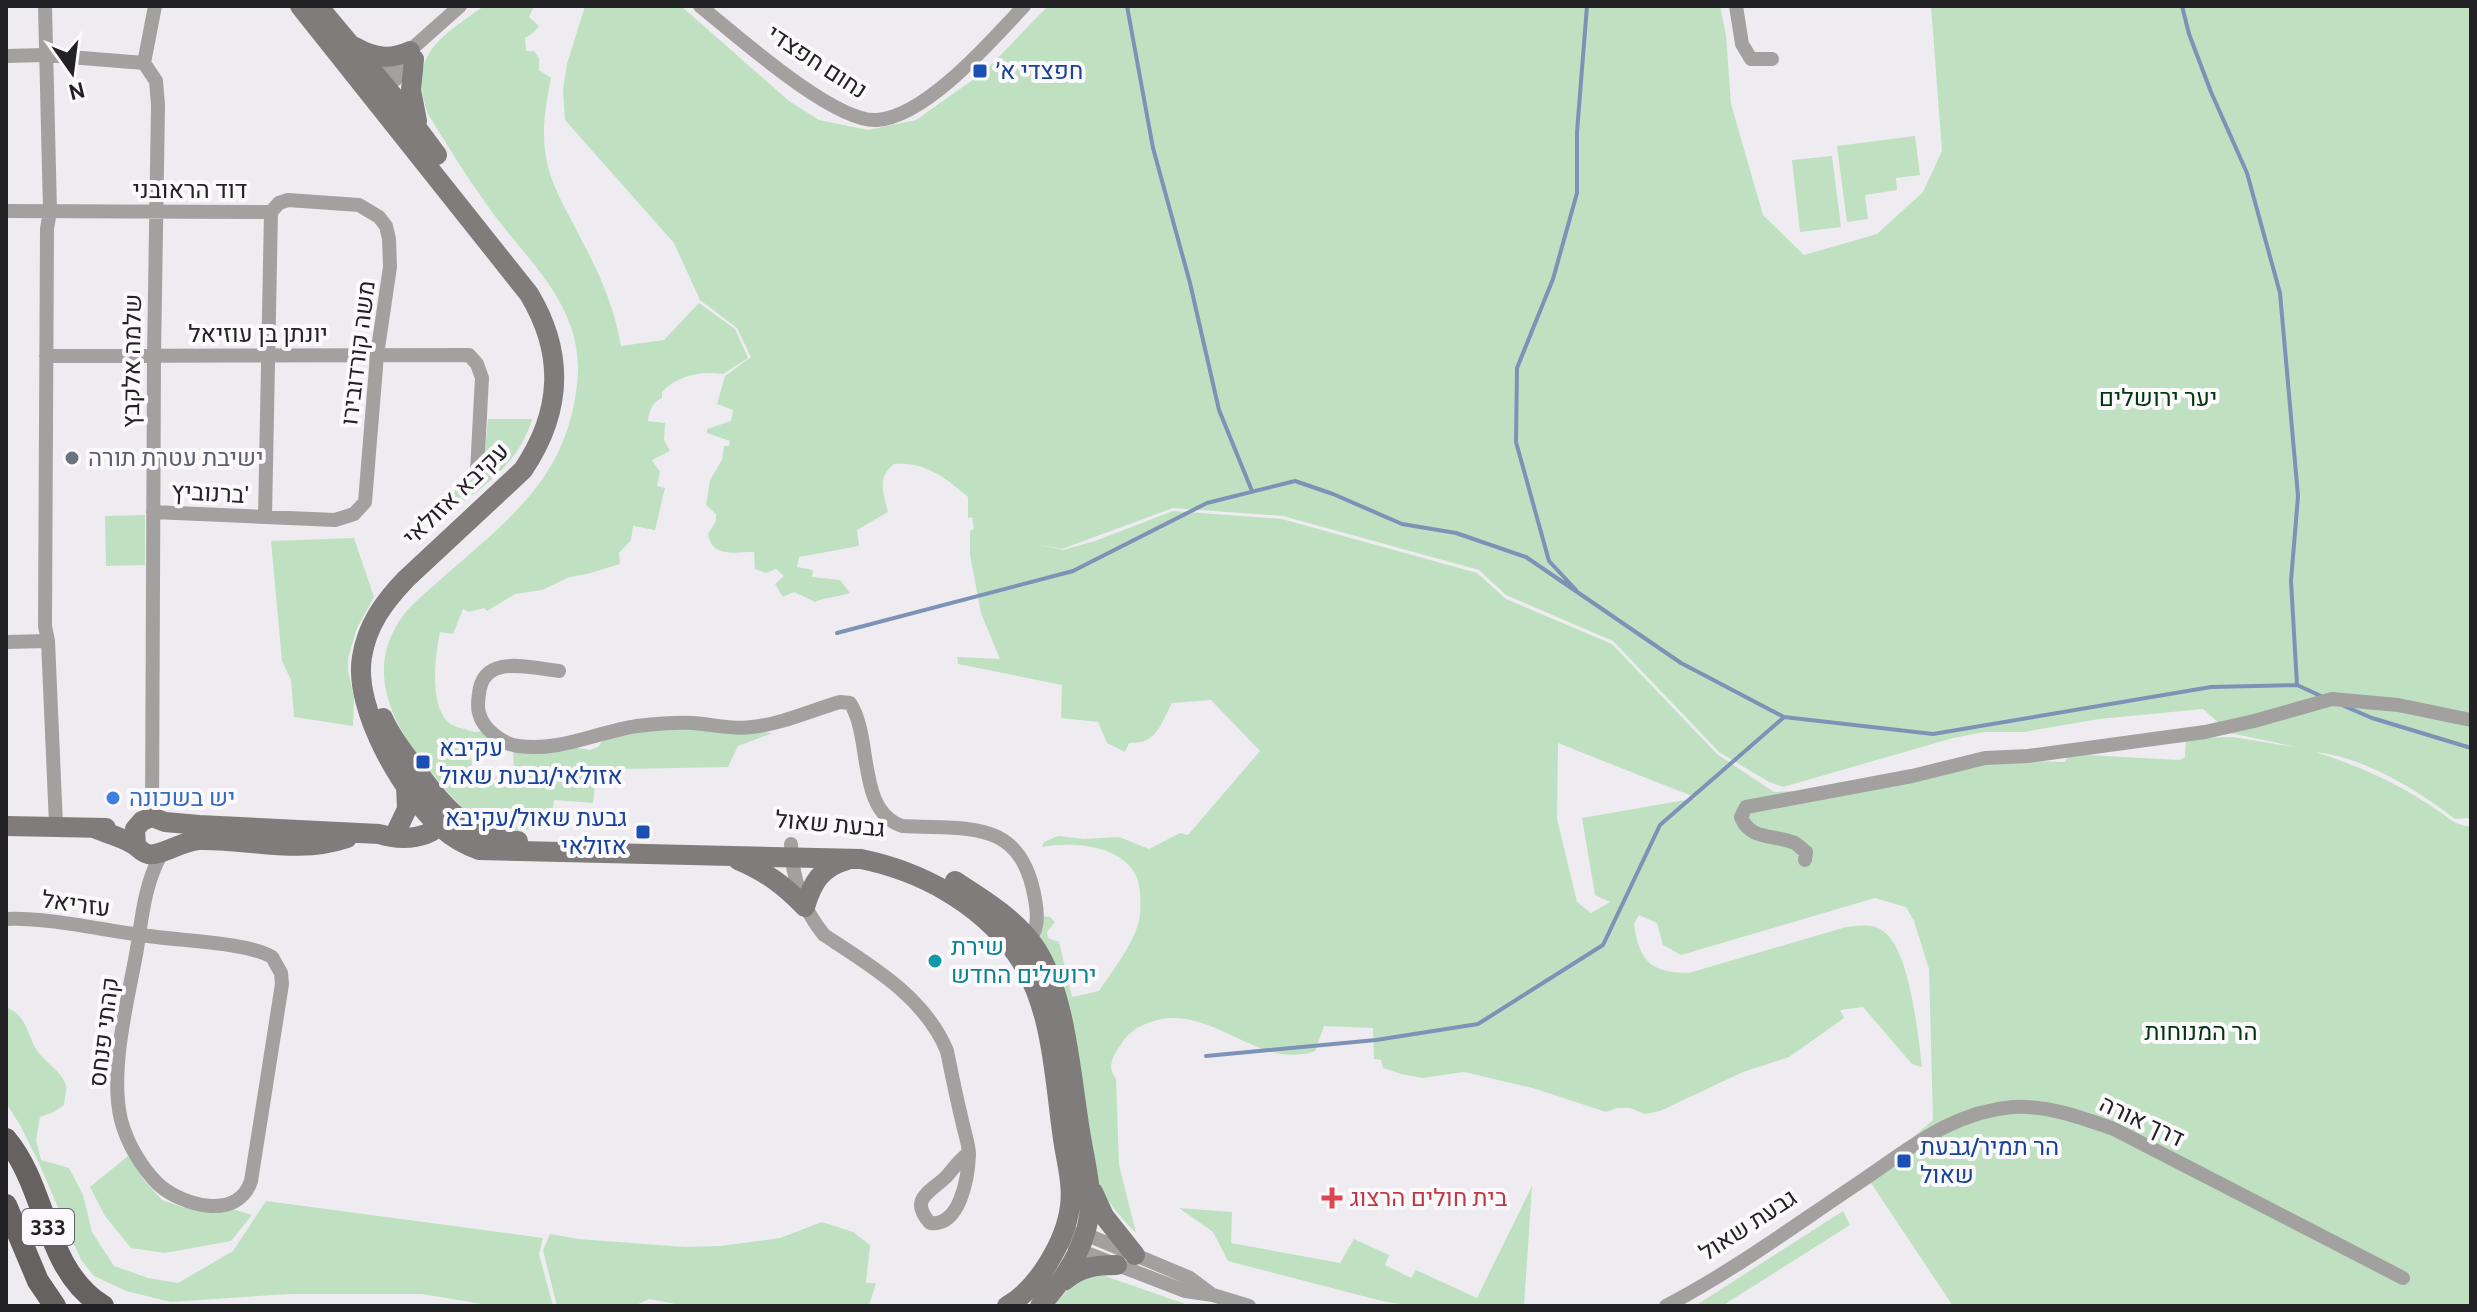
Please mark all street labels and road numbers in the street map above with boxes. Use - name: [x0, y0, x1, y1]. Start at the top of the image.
- street label: נחום חפצדי: [762, 19, 873, 105]
- street label: דוד הראובני: [133, 175, 247, 204]
- street label: משה קורדובירו: [334, 279, 381, 427]
- street label: שלמה אלקבץ: [116, 294, 147, 428]
- street label: יונתן בן עוזיאל: [188, 319, 328, 348]
- street label: עקיבא אזולאי: [397, 436, 514, 551]
- street label: ברנוביץ': [171, 476, 249, 509]
- street label: גבעת שאול: [774, 804, 886, 843]
- street label: עזריאל: [40, 884, 112, 923]
- street label: קהתי פנחס: [82, 975, 125, 1088]
- street label: דרך אורה: [2095, 1088, 2189, 1153]
- street label: גבעת שאול: [1694, 1182, 1802, 1267]
- road number: 333: [22, 1209, 74, 1245]

